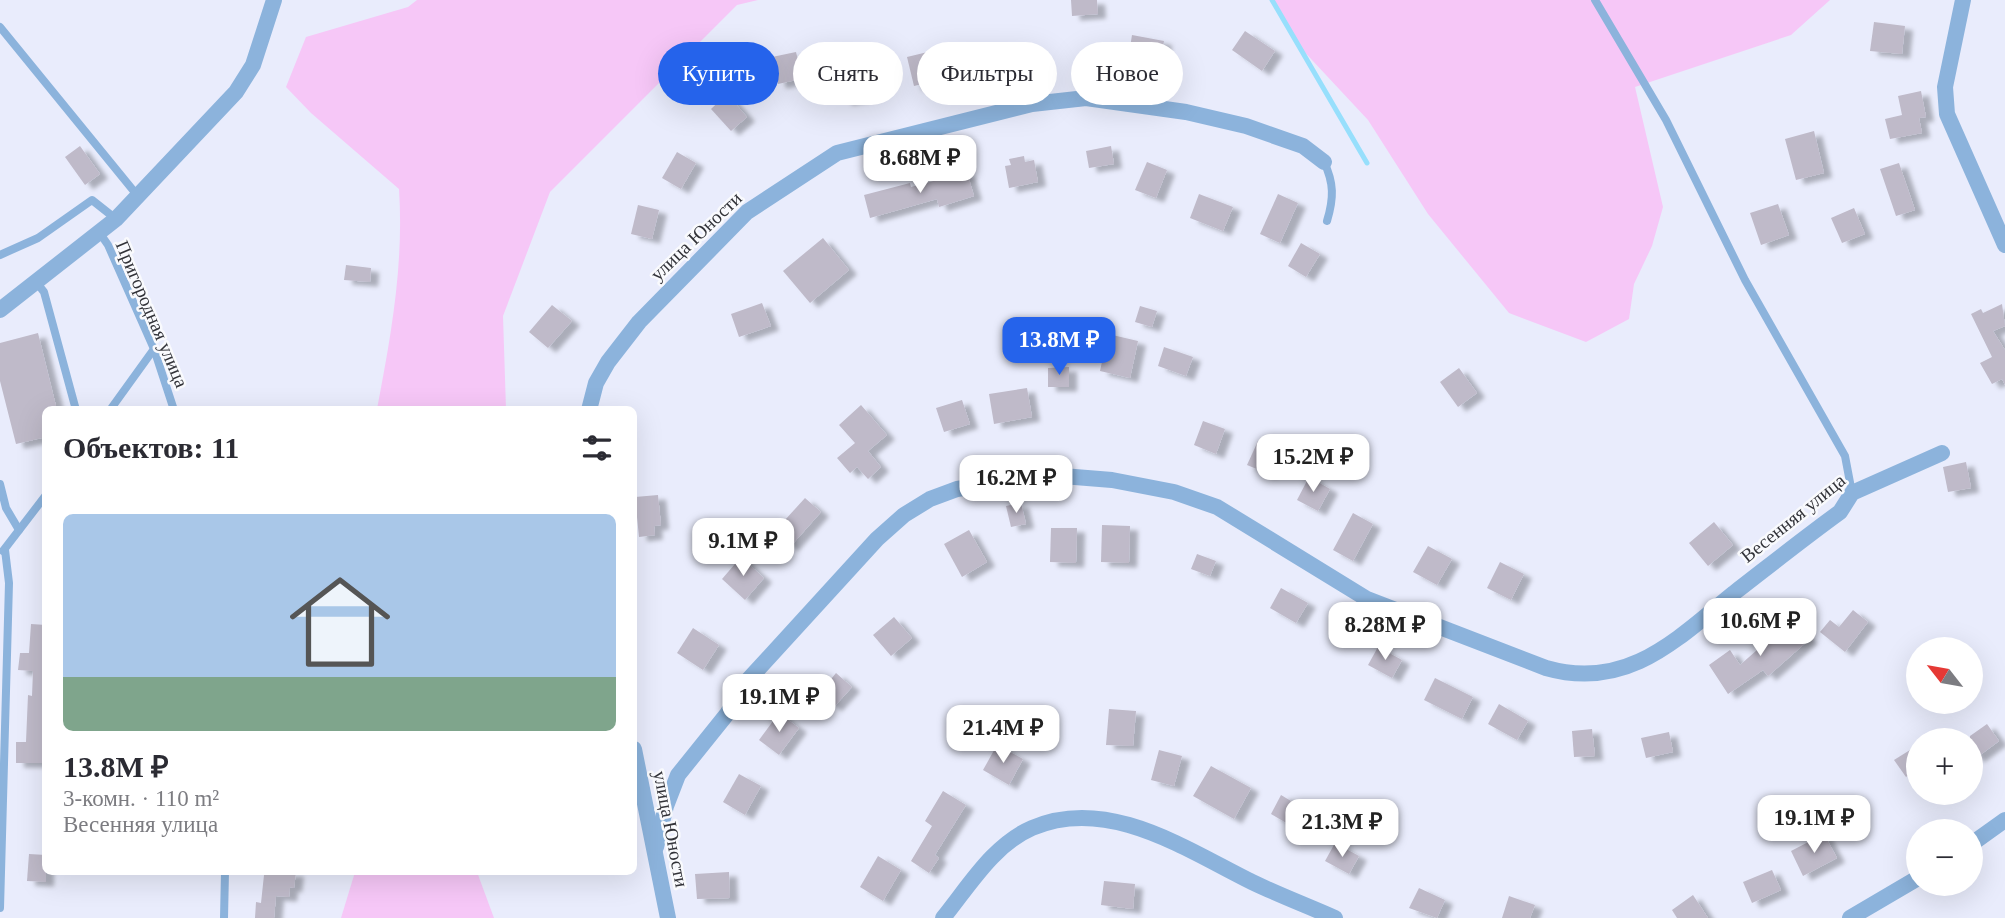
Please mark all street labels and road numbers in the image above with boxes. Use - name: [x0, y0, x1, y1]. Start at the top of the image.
- street label: улица Юности: [646, 187, 746, 285]
- street label: Пригородная улица: [112, 237, 193, 391]
- street label: Весенняя улица: [1737, 469, 1850, 566]
- street label: улица Юности: [649, 769, 693, 889]

